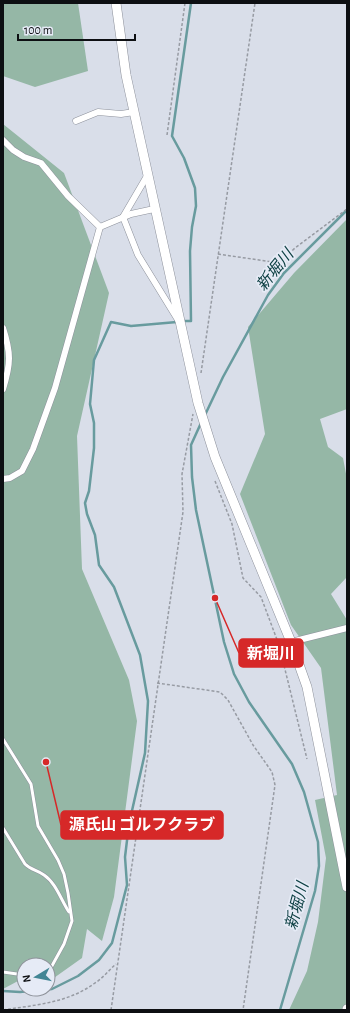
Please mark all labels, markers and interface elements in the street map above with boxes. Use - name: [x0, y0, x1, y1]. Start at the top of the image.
- scale bar: [18, 16, 135, 42]
- text: 100 m: [24, 24, 52, 36]
- water label: 新堀川: [253, 244, 298, 294]
- callout: 新堀川: [239, 639, 303, 667]
- text: 新堀川: [247, 645, 295, 662]
- callout: 源氏山 ゴルフクラブ: [61, 811, 223, 839]
- text: 源氏山 ゴルフクラブ: [69, 815, 215, 833]
- water label: 新堀川: [282, 879, 311, 931]
- north arrow: [16, 957, 56, 997]
- text: N: [21, 974, 33, 983]

